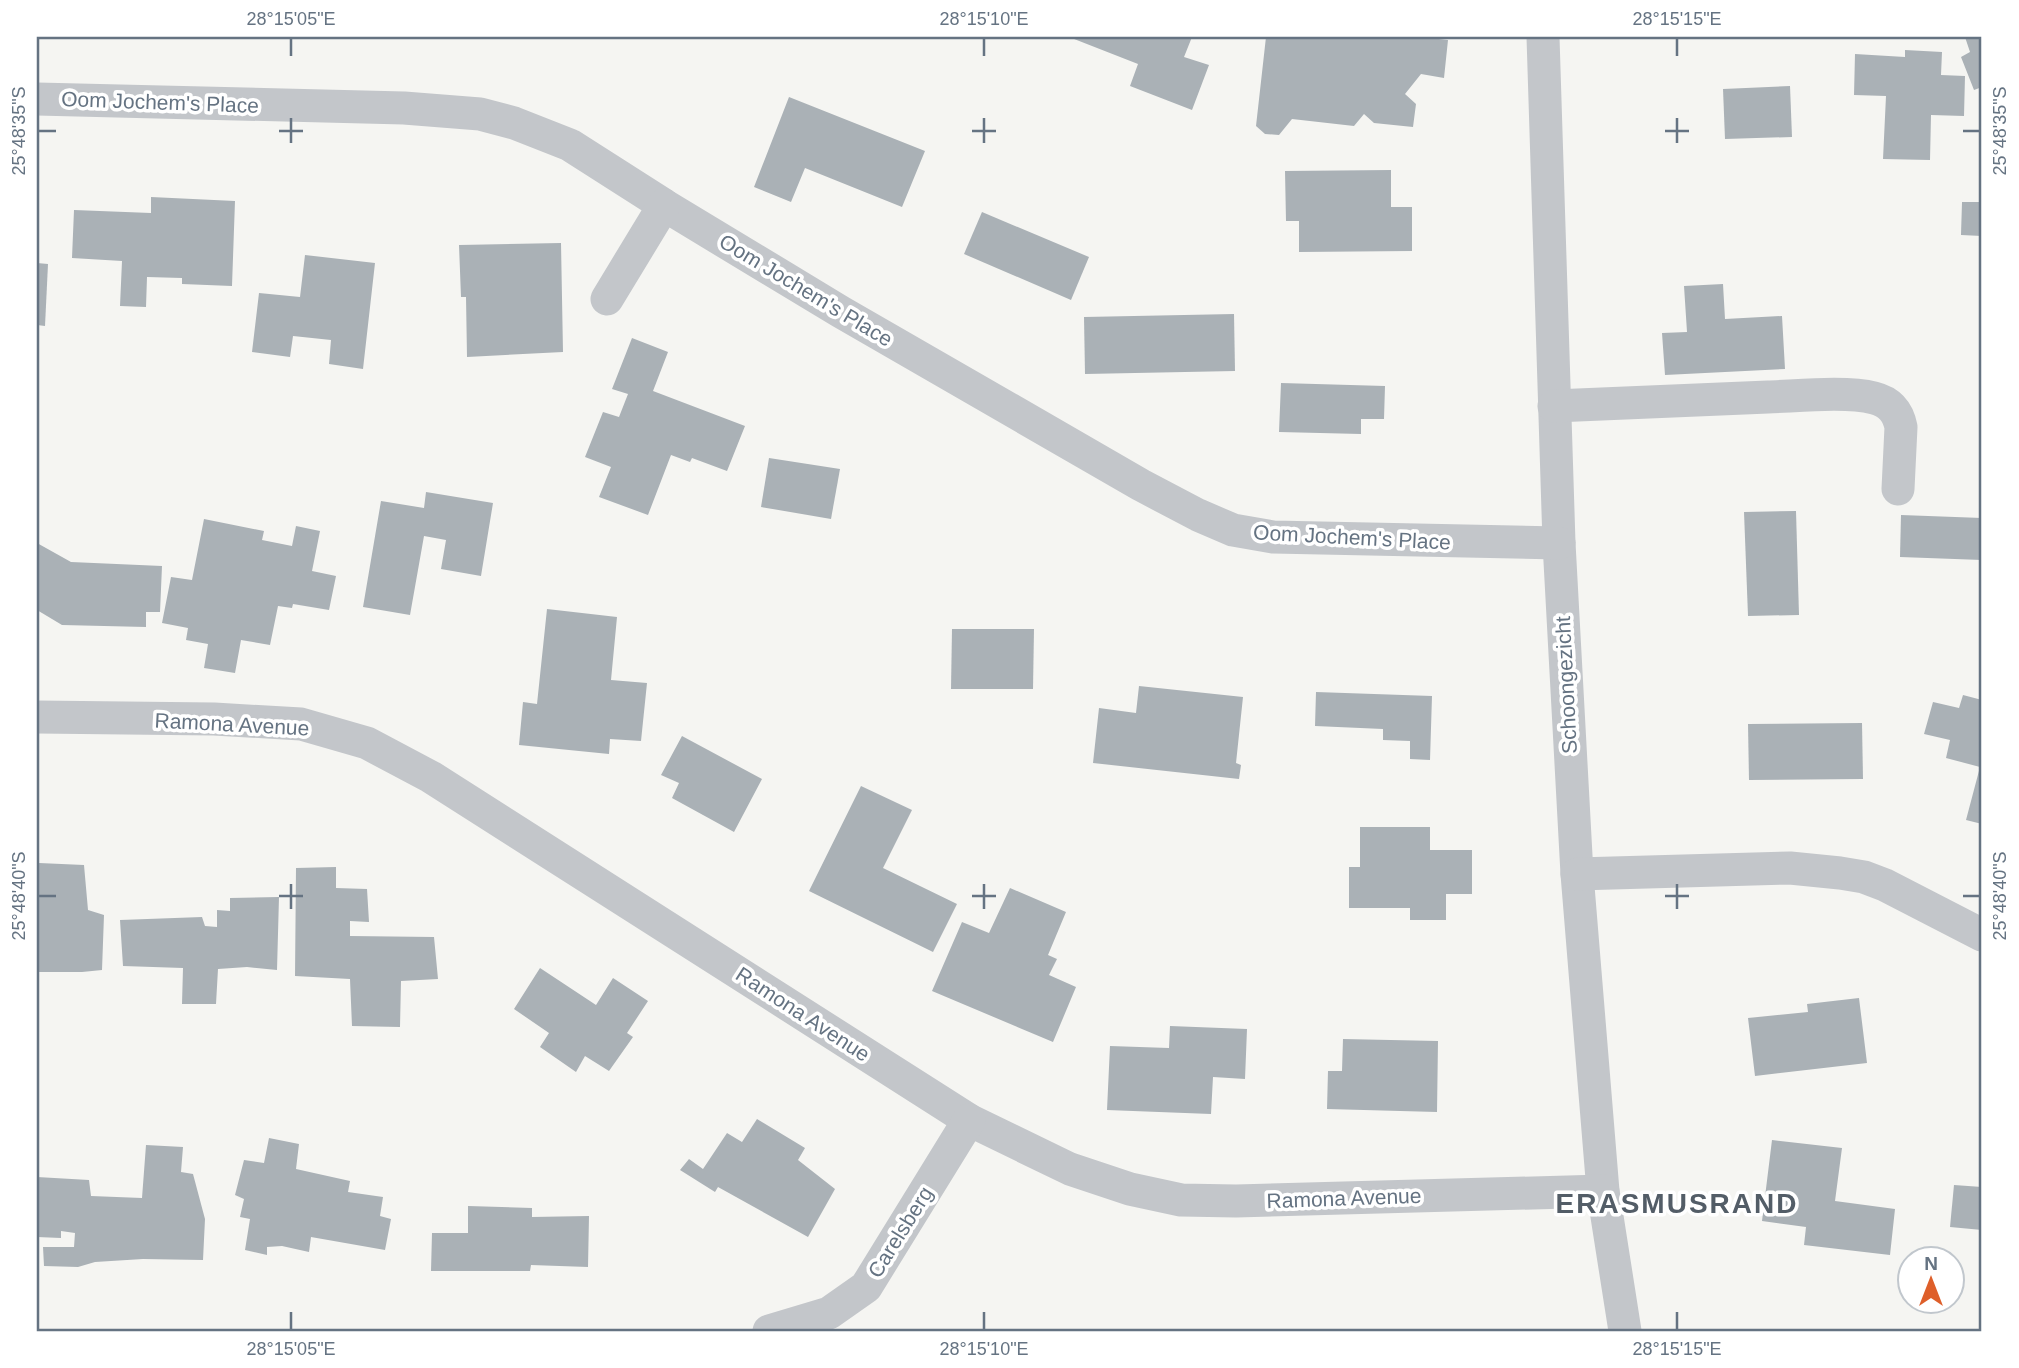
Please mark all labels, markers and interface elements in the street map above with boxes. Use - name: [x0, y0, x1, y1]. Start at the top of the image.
- text: 28°15'05"E: [246, 9, 336, 29]
- text: 28°15'10"E: [939, 9, 1029, 29]
- text: 28°15'15"E: [1632, 9, 1722, 29]
- text: 25°48'35"S: [9, 86, 29, 176]
- text: 25°48'35"S: [1990, 86, 2010, 176]
- street label: Oom Jochem's Place: [61, 87, 259, 117]
- street label: Oom Jochem's Place: [715, 229, 897, 351]
- street label: Oom Jochem's Place: [1253, 520, 1451, 554]
- street label: Schoongezicht: [1551, 615, 1581, 754]
- street label: Ramona Avenue: [154, 708, 310, 740]
- text: 25°48'40"S: [9, 851, 29, 941]
- text: 25°48'40"S: [1990, 851, 2010, 941]
- street label: Ramona Avenue: [732, 962, 874, 1066]
- street label: Carelsberg: [863, 1182, 937, 1282]
- street label: Ramona Avenue: [1266, 1184, 1422, 1212]
- district label: ERASMUSRAND: [1556, 1188, 1798, 1219]
- north arrow: [1896, 1246, 1966, 1316]
- text: N: [1924, 1253, 1938, 1274]
- text: 28°15'05"E: [246, 1339, 336, 1359]
- text: 28°15'10"E: [939, 1339, 1029, 1359]
- text: 28°15'15"E: [1632, 1339, 1722, 1359]

